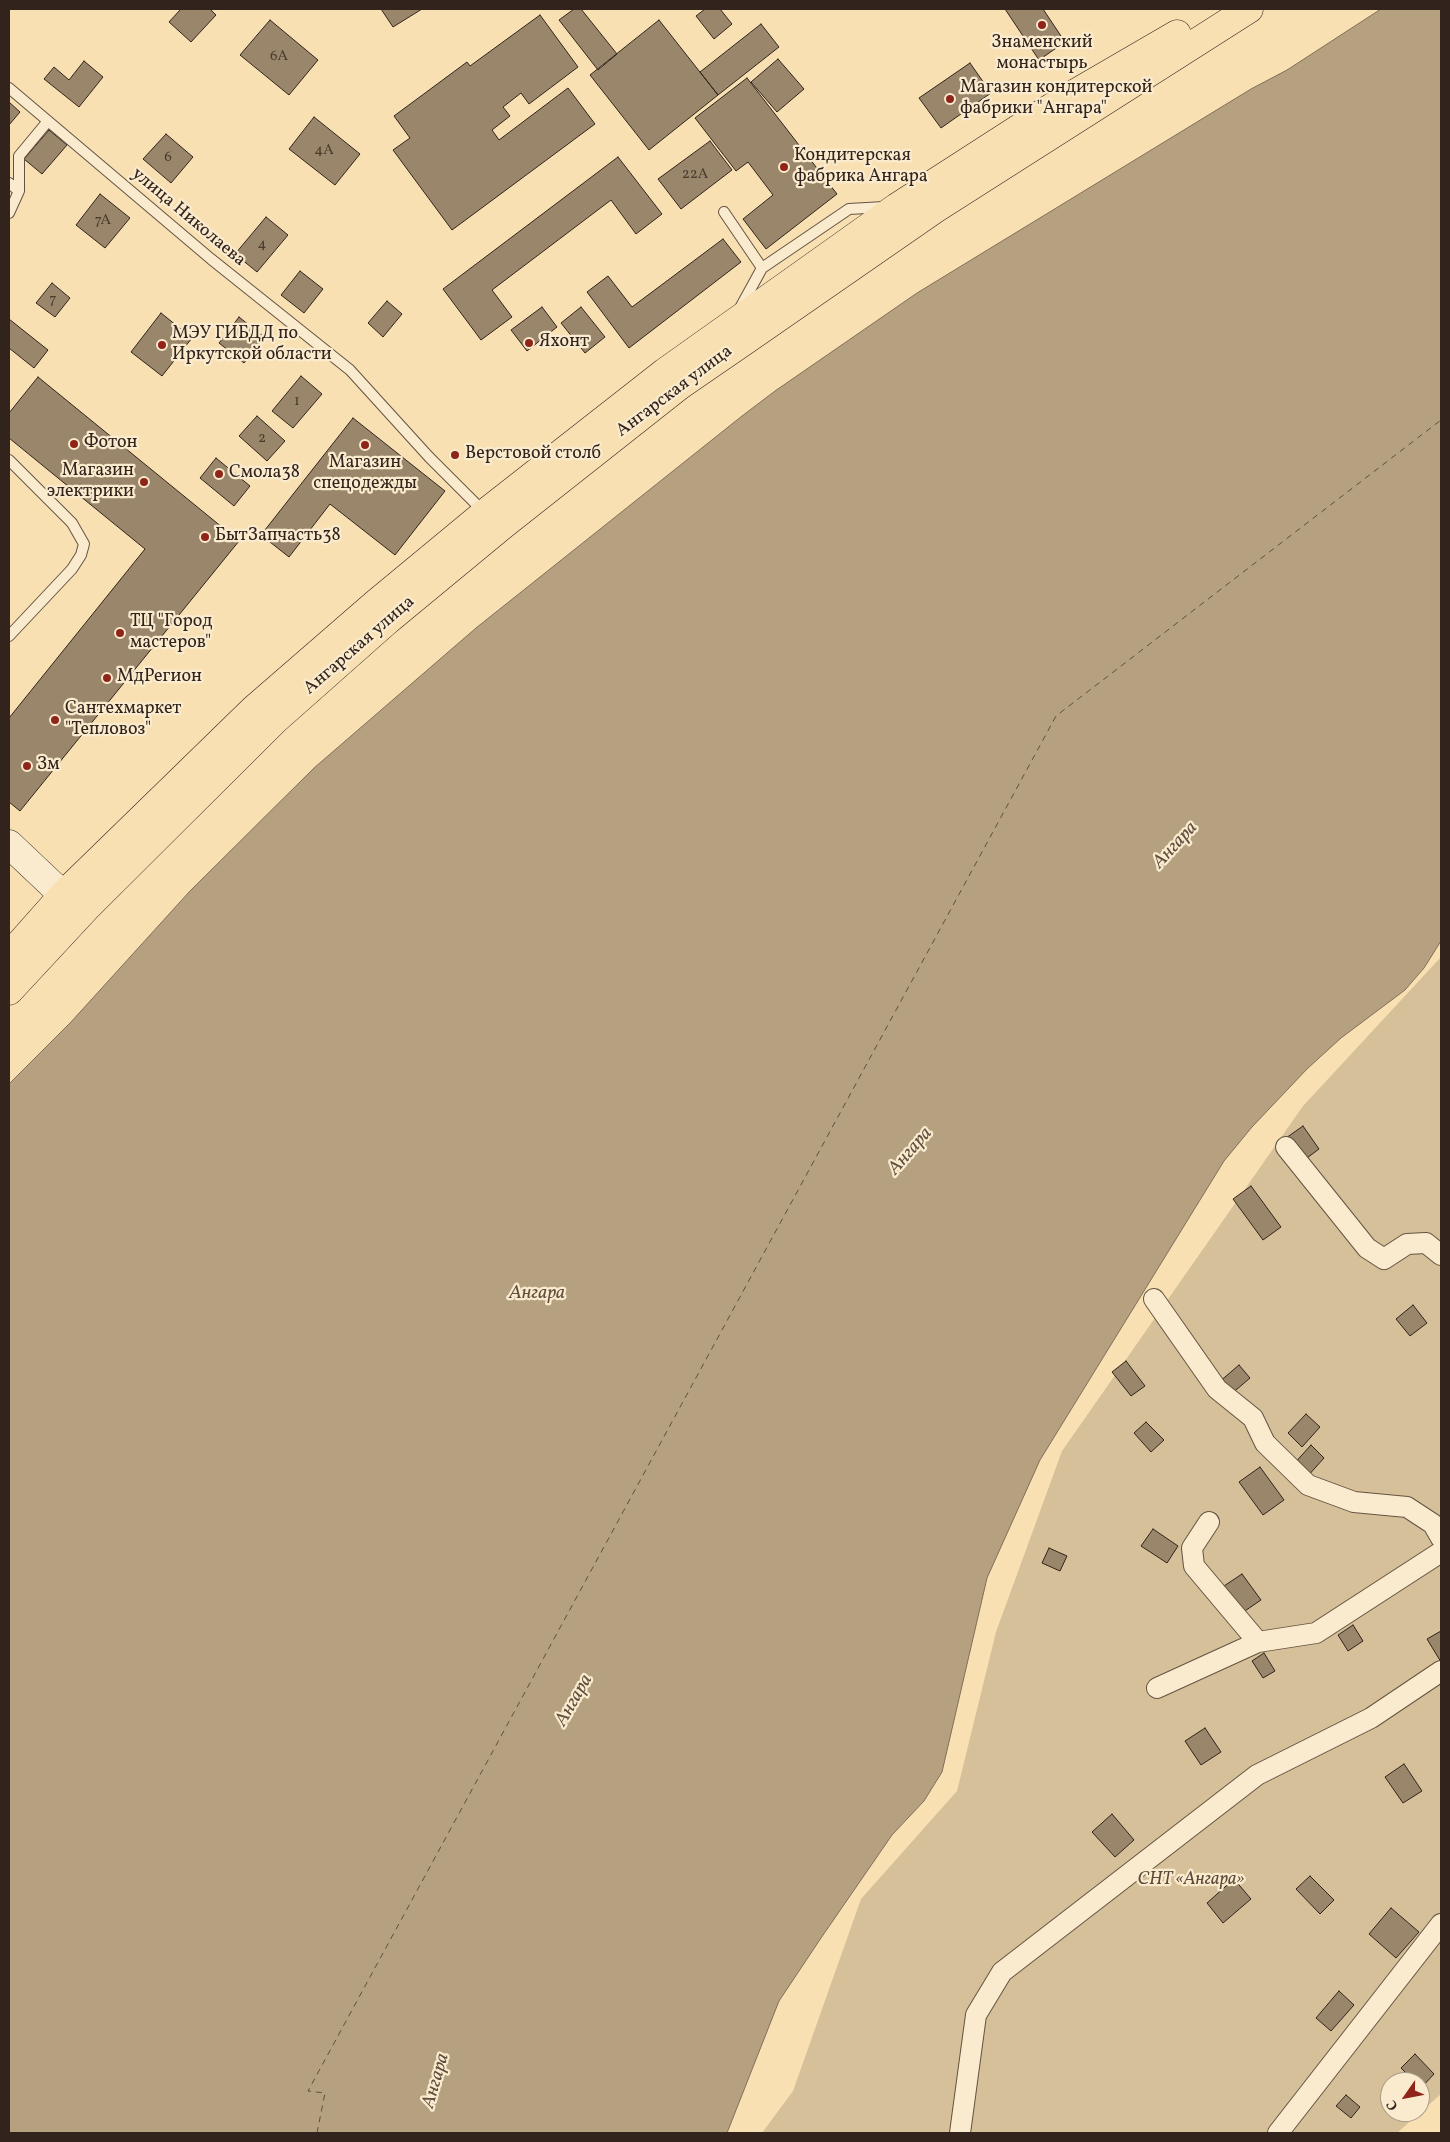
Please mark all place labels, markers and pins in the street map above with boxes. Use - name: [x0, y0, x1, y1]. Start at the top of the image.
- marker: Знаменский монастырь: [1036, 19, 1048, 31]
- place label: Знаменский монастырь: [991, 33, 1093, 76]
- place label: Магазин кондитерской фабрики "Ангара": [960, 78, 1153, 120]
- marker: Магазин кондитерской фабрики "Ангара": [944, 93, 956, 105]
- place label: Кондитерская фабрика Ангара: [794, 146, 928, 188]
- marker: Кондитерская фабрика Ангара: [778, 161, 790, 173]
- place label: МЭУ ГИБДД по Иркутской области: [172, 324, 332, 366]
- place label: Яхонт: [539, 332, 589, 354]
- marker: Яхонт: [523, 337, 535, 349]
- marker: МЭУ ГИБДД по Иркутской области: [156, 339, 168, 351]
- place label: Фотон: [84, 433, 138, 455]
- marker: Фотон: [68, 438, 80, 450]
- marker: Магазин спецодежды: [359, 439, 371, 451]
- place label: Верстовой столб: [465, 444, 601, 466]
- marker: Верстовой столб: [449, 449, 461, 461]
- place label: Магазин спецодежды: [313, 453, 417, 496]
- place label: Магазин электрики: [47, 461, 134, 504]
- place label: Смола38: [229, 463, 300, 485]
- marker: Смола38: [213, 468, 225, 480]
- marker: Магазин электрики: [138, 476, 150, 488]
- place label: БытЗапчасть38: [215, 526, 341, 548]
- marker: БытЗапчасть38: [199, 531, 211, 543]
- place label: ТЦ "Город мастеров": [130, 612, 213, 654]
- marker: ТЦ "Город мастеров": [114, 627, 126, 639]
- place label: МдРегион: [117, 667, 202, 689]
- marker: МдРегион: [101, 672, 113, 684]
- place label: Сантехмаркет "Тепловоз": [65, 699, 181, 742]
- marker: Сантехмаркет "Тепловоз": [49, 714, 61, 726]
- place label: Зм: [37, 755, 60, 777]
- marker: Зм: [21, 760, 33, 772]

